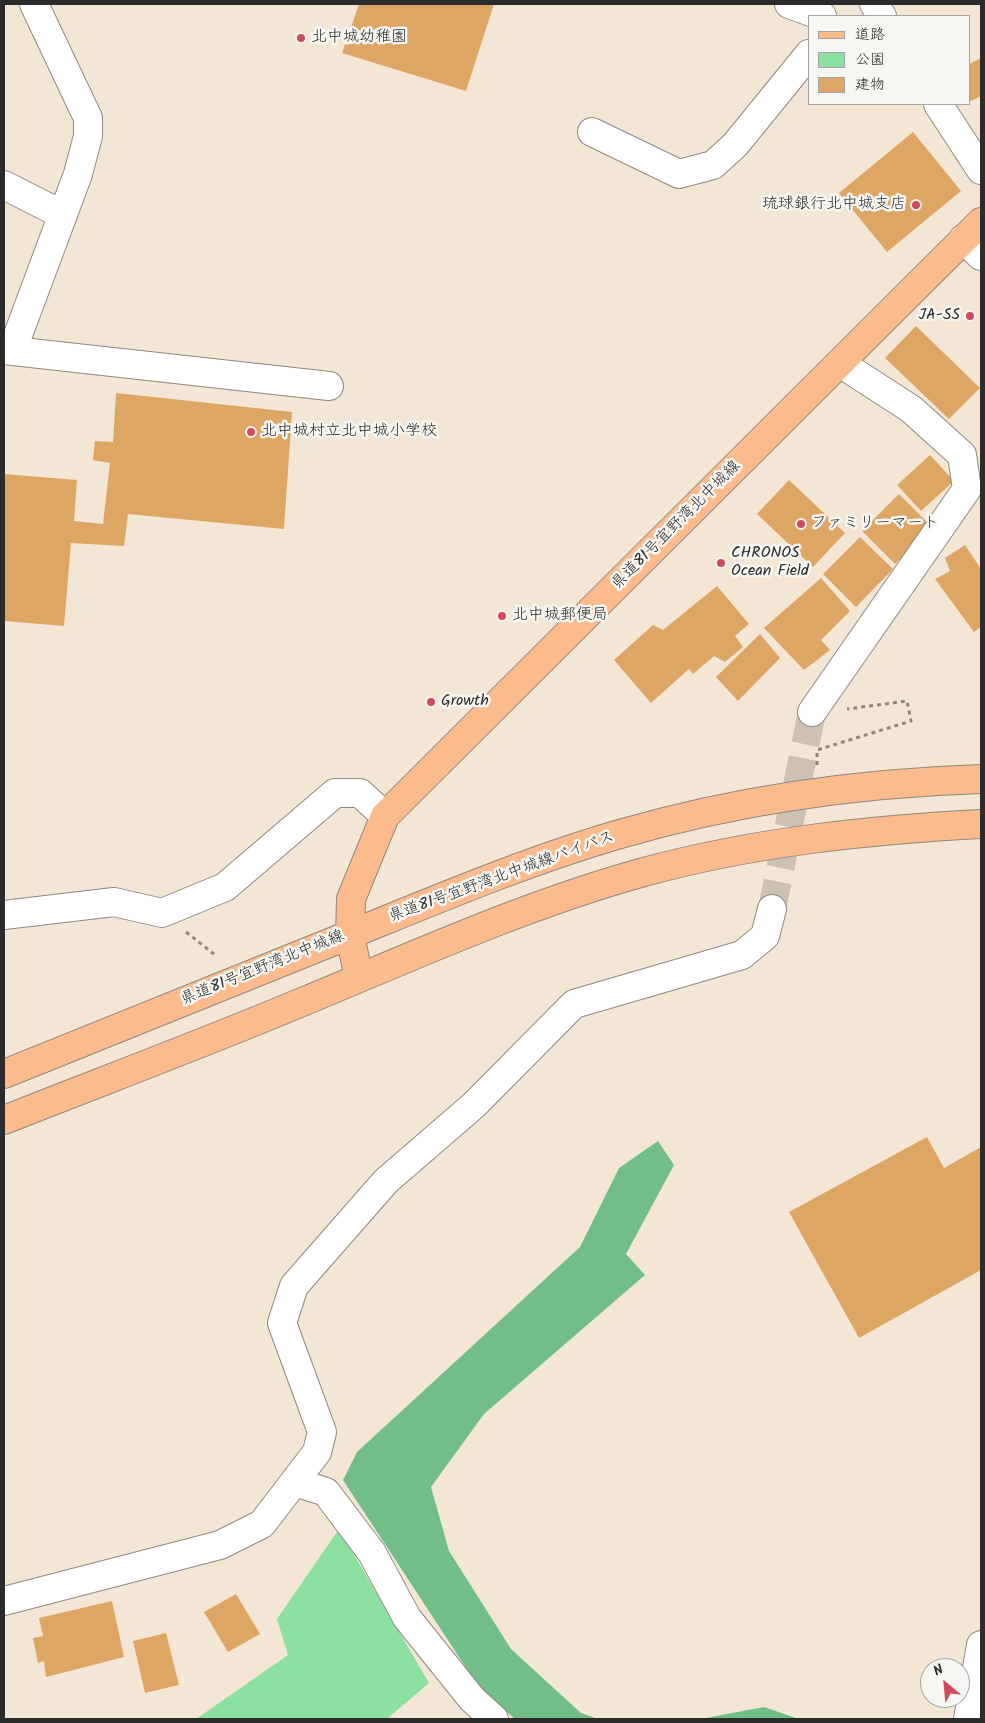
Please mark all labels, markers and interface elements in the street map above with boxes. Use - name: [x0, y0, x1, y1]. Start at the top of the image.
- legend: [808, 15, 970, 105]
- text: 道路: [855, 23, 885, 47]
- place label: 北中城幼稚園: [311, 28, 407, 48]
- marker: 北中城幼稚園: [295, 32, 307, 44]
- text: 公園: [855, 48, 885, 72]
- text: 建物: [855, 73, 885, 97]
- place label: 琉球銀行北中城支店: [762, 195, 906, 215]
- marker: 琉球銀行北中城支店: [910, 199, 922, 211]
- place label: JA-SS: [918, 306, 960, 326]
- marker: JA-SS: [964, 310, 976, 322]
- place label: 北中城村立北中城小学校: [261, 422, 437, 442]
- marker: 北中城村立北中城小学校: [245, 426, 257, 438]
- street label: 県道81号宜野湾北中城線: [608, 457, 746, 595]
- place label: ファミリーマート: [811, 514, 939, 534]
- marker: ファミリーマート: [795, 518, 807, 530]
- place label: CHRONOS Ocean Field: [731, 544, 809, 582]
- marker: CHRONOS Ocean Field: [715, 557, 727, 569]
- place label: 北中城郵便局: [512, 606, 608, 626]
- marker: 北中城郵便局: [496, 610, 508, 622]
- place label: Growth: [441, 692, 489, 712]
- marker: Growth: [425, 696, 437, 708]
- street label: 県道81号宜野湾北中城線バイパス: [387, 828, 617, 928]
- street label: 県道81号宜野湾北中城線: [178, 927, 348, 1011]
- north arrow: [920, 1658, 970, 1708]
- text: N: [929, 1659, 947, 1682]

